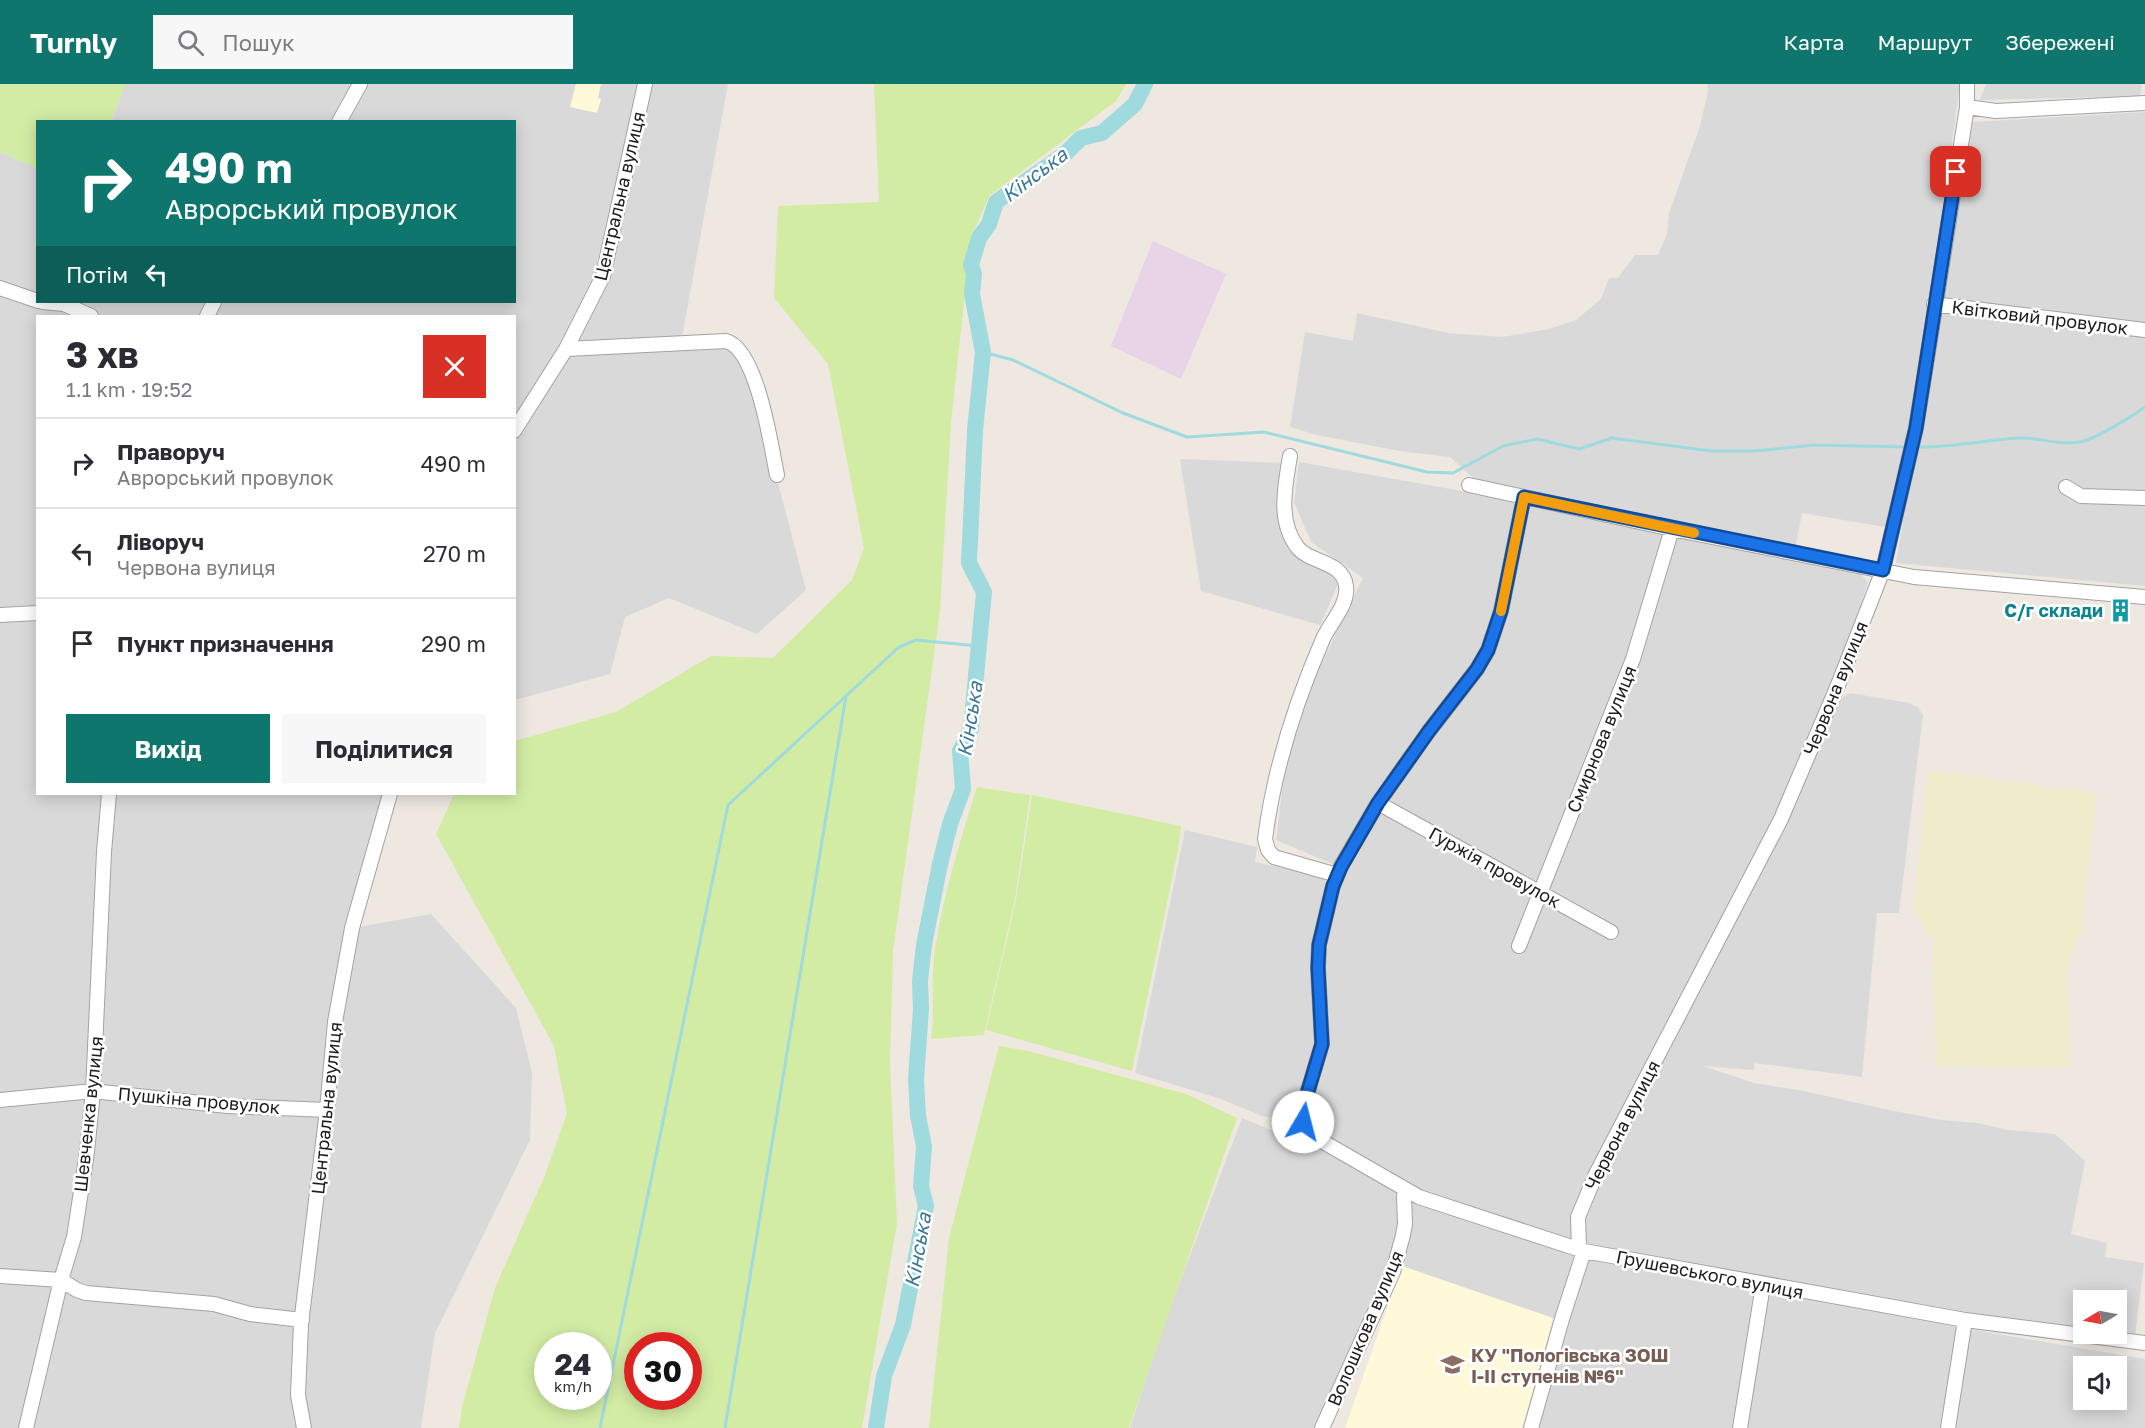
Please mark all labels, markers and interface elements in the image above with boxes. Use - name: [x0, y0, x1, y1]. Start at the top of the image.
- search box: [153, 15, 573, 69]
- text: Turnly: [30, 26, 117, 59]
- icon: search: [174, 26, 207, 59]
- text: Пошук: [222, 29, 295, 56]
- text: Карта: [1784, 29, 1844, 55]
- text: Маршрут: [1877, 29, 1972, 55]
- text: Збережені: [2005, 29, 2115, 55]
- street label: Центральна вулиця: [589, 109, 649, 283]
- water label: Кінська: [997, 141, 1072, 206]
- text: 490 m: [165, 142, 292, 192]
- icon: right: [66, 144, 144, 222]
- pin: [1930, 146, 1981, 197]
- icon: arrive: [1939, 155, 1972, 188]
- text: Аврорський провулок: [165, 193, 458, 225]
- icon: left: [140, 258, 173, 291]
- text: Потім: [66, 261, 128, 288]
- street label: Квітковий провулок: [1950, 295, 2130, 339]
- text: 3 хв: [66, 333, 139, 376]
- button: close: [423, 335, 486, 398]
- text: 1.1 km · 19:52: [66, 377, 192, 401]
- text: Праворуч: [117, 438, 225, 465]
- icon: right: [66, 447, 99, 480]
- text: 490 m: [421, 450, 486, 477]
- text: Аврорський провулок: [117, 465, 334, 489]
- text: Ліворуч: [117, 528, 204, 555]
- icon: left: [66, 537, 99, 570]
- text: 270 m: [423, 540, 486, 567]
- text: Червона вулиця: [117, 555, 276, 579]
- building icon: С/г склади: [2108, 597, 2134, 623]
- place label: С/г склади: [2004, 599, 2103, 621]
- street label: Червона вулиця: [1798, 618, 1872, 758]
- icon: arrive: [66, 627, 99, 660]
- text: Пункт призначення: [117, 630, 334, 657]
- text: 290 m: [421, 630, 486, 657]
- street label: Смирнова вулиця: [1561, 662, 1641, 816]
- water label: Кінська: [951, 679, 987, 758]
- button: Вихід: [66, 714, 270, 783]
- button: Поділитися: [282, 714, 486, 783]
- street label: Гуржія провулок: [1425, 822, 1565, 912]
- street label: Центральна вулиця: [306, 1021, 346, 1195]
- street label: Шевченка вулиця: [69, 1035, 107, 1193]
- street label: Червона вулиця: [1580, 1056, 1664, 1194]
- street label: Пушкіна провулок: [117, 1082, 281, 1118]
- position arrow: [1271, 1090, 1335, 1154]
- water label: Кінська: [899, 1210, 935, 1289]
- street label: Грушевського вулиця: [1615, 1245, 1805, 1303]
- street label: Волошкова вулиця: [1322, 1247, 1408, 1409]
- north arrow: [2073, 1290, 2127, 1344]
- map controls: [2073, 1290, 2127, 1410]
- speed limit sign: 30: [624, 1332, 702, 1410]
- place label: КУ "Пологівська ЗОШ І-ІІ ступенів №6": [1471, 1344, 1669, 1387]
- text: 24: [554, 1346, 592, 1382]
- school or university icon: КУ "Пологівська ЗОШ І-ІІ ступенів №6": [1440, 1352, 1466, 1378]
- button: sound: [2073, 1356, 2127, 1410]
- text: km/h: [554, 1377, 592, 1395]

